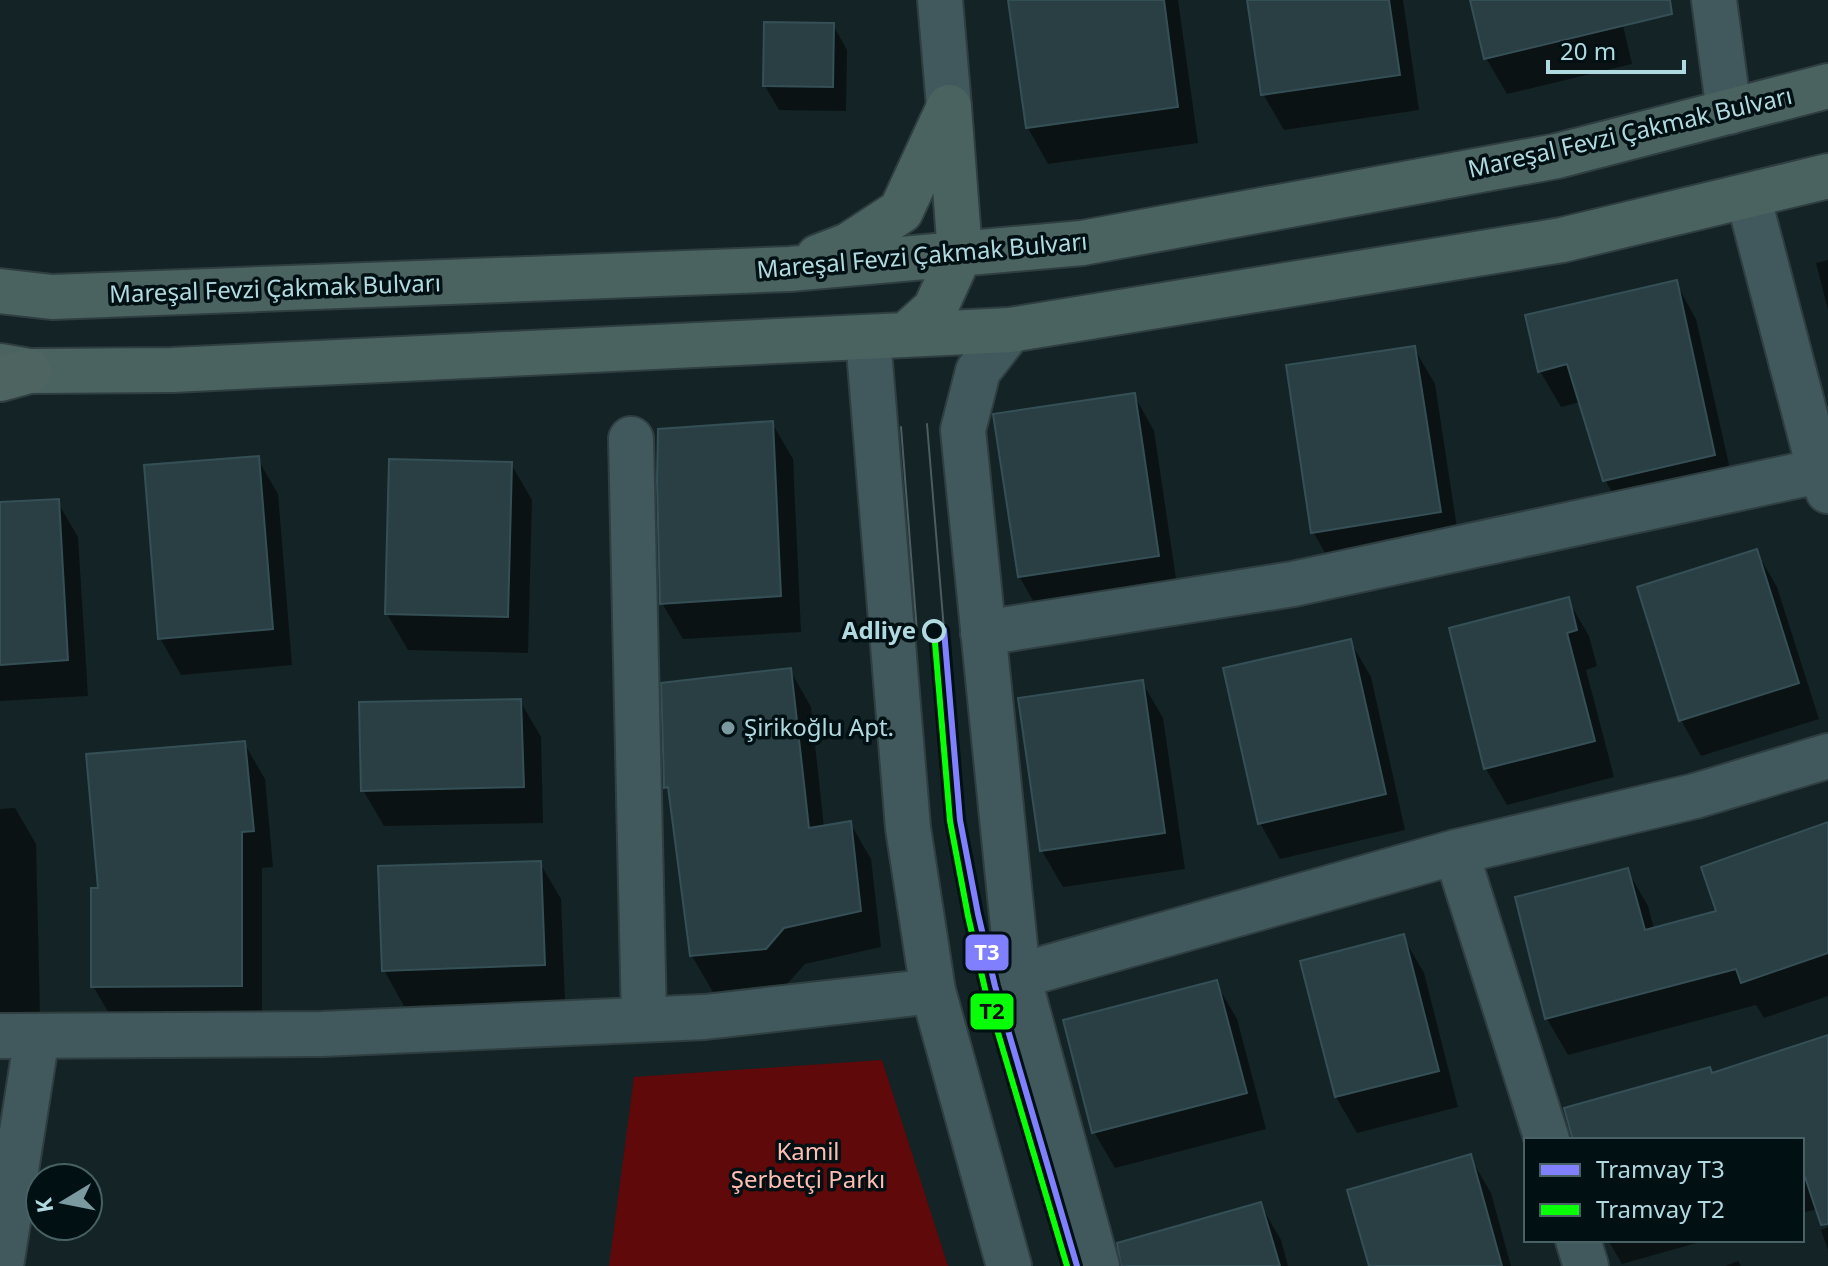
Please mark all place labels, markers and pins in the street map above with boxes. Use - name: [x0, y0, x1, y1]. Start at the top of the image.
- place label: Adliye: [842, 613, 916, 646]
- marker: Adliye: [923, 620, 945, 642]
- place label: Şirikoğlu Apt.: [744, 710, 894, 743]
- marker: Şirikoğlu Apt.: [719, 719, 737, 737]

